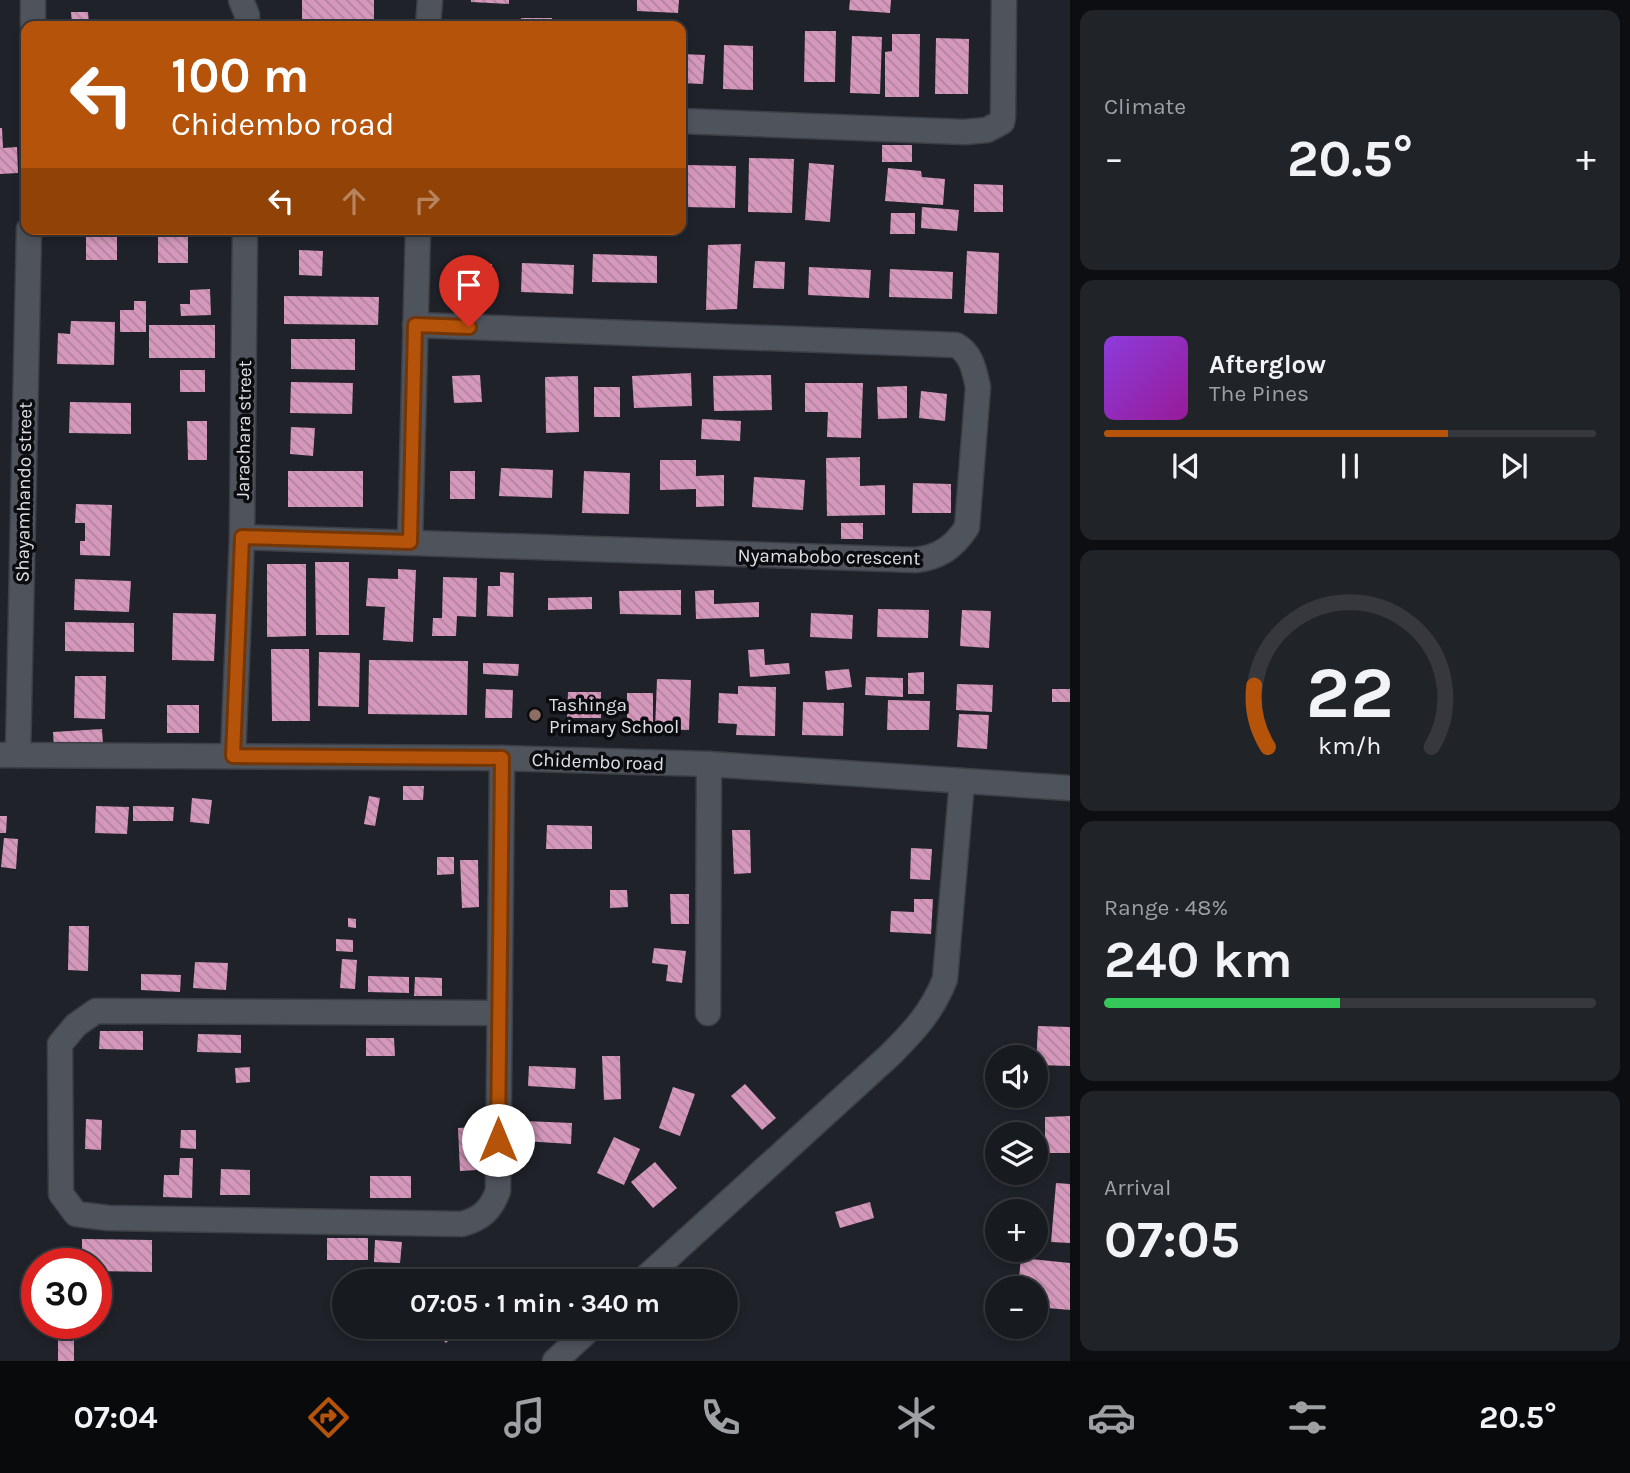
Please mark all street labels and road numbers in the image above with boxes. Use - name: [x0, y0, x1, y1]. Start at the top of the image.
- street label: Jarachara street: [232, 360, 256, 500]
- street label: Shayamhando street: [11, 401, 37, 583]
- street label: Nyamabobo crescent: [737, 544, 921, 570]
- street label: Chidembo road: [531, 749, 665, 775]

